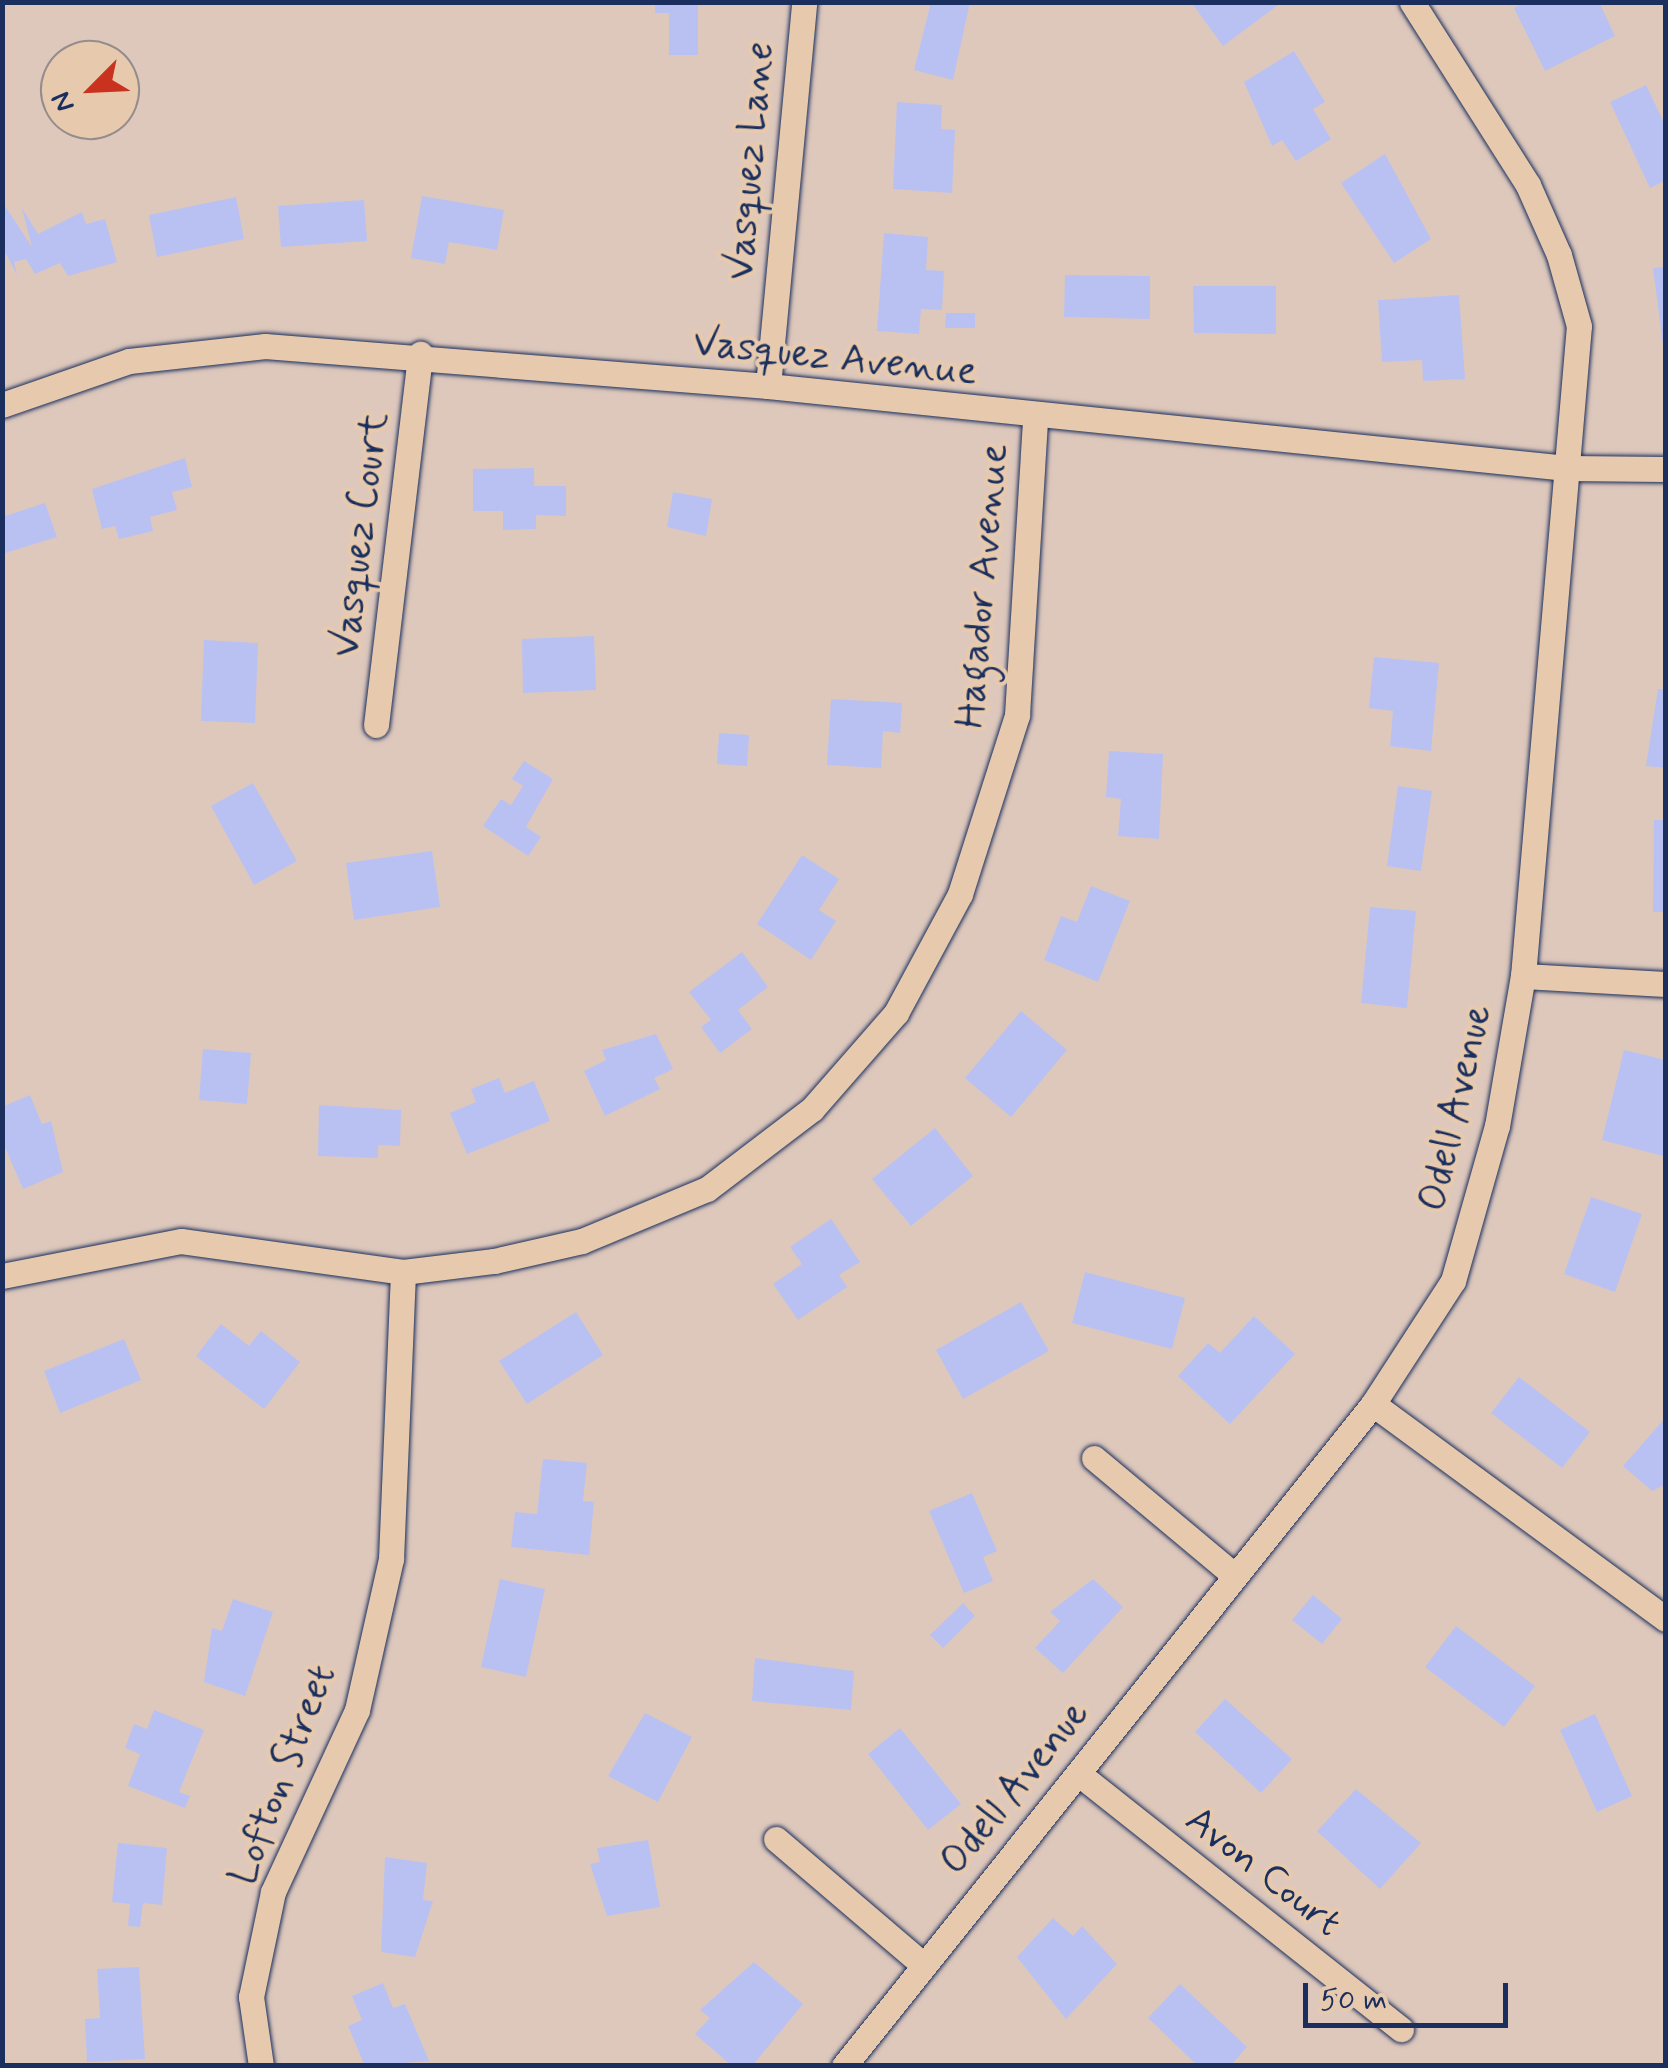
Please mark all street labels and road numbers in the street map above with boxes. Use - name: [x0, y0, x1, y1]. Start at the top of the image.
- street label: Vasquez Lane: [717, 42, 785, 280]
- street label: Vasquez Avenue: [696, 320, 974, 396]
- street label: Vasquez Court: [322, 411, 400, 659]
- street label: Hagador Avenue: [947, 447, 1019, 725]
- street label: Odell Avenue: [1408, 997, 1504, 1219]
- street label: Lofton Street: [218, 1655, 348, 1895]
- street label: Odell Avenue: [928, 1688, 1102, 1888]
- street label: Avon Court: [1174, 1795, 1352, 1949]

